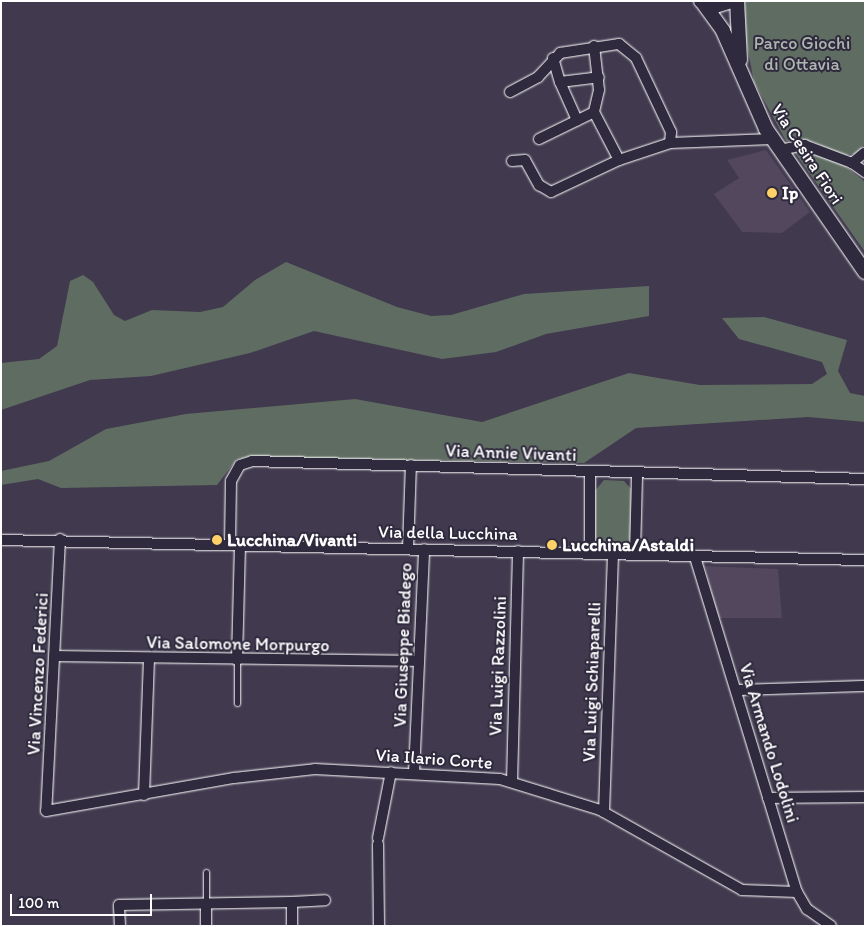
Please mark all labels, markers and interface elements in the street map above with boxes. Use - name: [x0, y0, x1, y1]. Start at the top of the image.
- park label: Parco Giochi di Ottavia: [754, 33, 850, 76]
- street label: Via Cesira Fiori: [766, 100, 848, 208]
- place label: Ip: [782, 182, 798, 204]
- marker: Ip: [766, 187, 778, 199]
- street label: Via Annie Vivanti: [446, 440, 576, 466]
- street label: Via della Lucchina: [378, 521, 518, 545]
- place label: Lucchina/Vivanti: [227, 529, 357, 551]
- marker: Lucchina/Vivanti: [211, 534, 223, 546]
- place label: Lucchina/Astaldi: [562, 534, 694, 556]
- marker: Lucchina/Astaldi: [546, 539, 558, 551]
- street label: Via Giuseppe Biadego: [389, 562, 417, 728]
- street label: Via Vincenzo Federici: [23, 592, 53, 756]
- street label: Via Luigi Razzolini: [485, 596, 511, 736]
- street label: Via Luigi Schiaparelli: [578, 602, 606, 762]
- street label: Via Salomone Morpurgo: [146, 632, 330, 656]
- street label: Via Armando Lodolini: [734, 661, 804, 825]
- street label: Via Ilario Corte: [375, 744, 493, 774]
- scale bar: [12, 884, 155, 916]
- text: 100 m: [18, 894, 59, 912]

